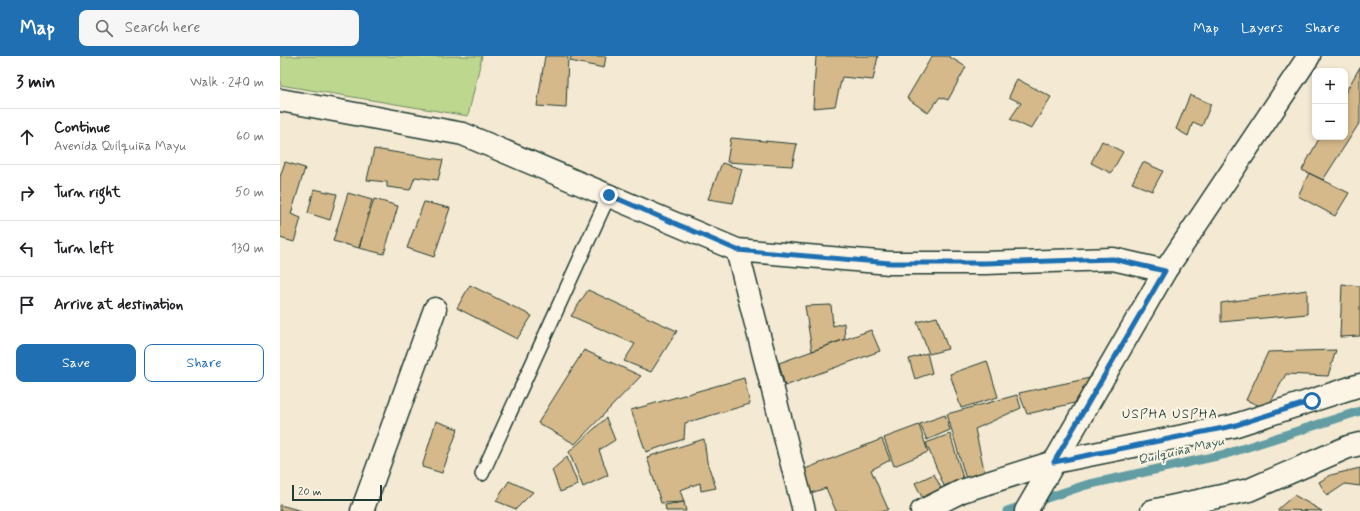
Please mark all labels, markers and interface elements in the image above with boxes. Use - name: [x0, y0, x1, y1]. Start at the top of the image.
- search box: [79, 10, 359, 46]
- text: Map: [20, 16, 55, 41]
- icon: search: [93, 17, 115, 39]
- text: Search here: [125, 18, 200, 38]
- text: Map: [1193, 19, 1219, 37]
- text: Layers: [1241, 19, 1283, 37]
- text: Share: [1305, 19, 1340, 37]
- map controls: [1312, 68, 1348, 140]
- button: +: [1312, 68, 1348, 104]
- text: 3 min: [16, 71, 55, 93]
- text: Walk · 240 m: [190, 74, 264, 91]
- button: −: [1312, 104, 1348, 140]
- text: Continue: [54, 118, 110, 138]
- icon: ahead: [16, 126, 38, 148]
- text: 60 m: [236, 128, 264, 145]
- text: Avenida Quilquiña Mayu: [54, 138, 187, 155]
- icon: right: [16, 182, 38, 204]
- text: Turn right: [54, 183, 121, 203]
- text: 50 m: [235, 184, 264, 201]
- route end: [600, 186, 618, 204]
- icon: left: [16, 238, 38, 260]
- text: Turn left: [54, 239, 114, 259]
- text: 130 m: [231, 240, 264, 257]
- icon: arrive: [16, 294, 38, 316]
- text: Arrive at destination: [54, 295, 183, 315]
- button: Save: [16, 344, 136, 382]
- button: Share: [144, 344, 264, 382]
- route start: [1303, 392, 1321, 410]
- district label: USPHA USPHA: [1122, 406, 1218, 423]
- water label: Quilquiña Mayu: [1136, 433, 1226, 469]
- scale bar: [292, 483, 382, 502]
- text: 20 m: [298, 485, 321, 499]

